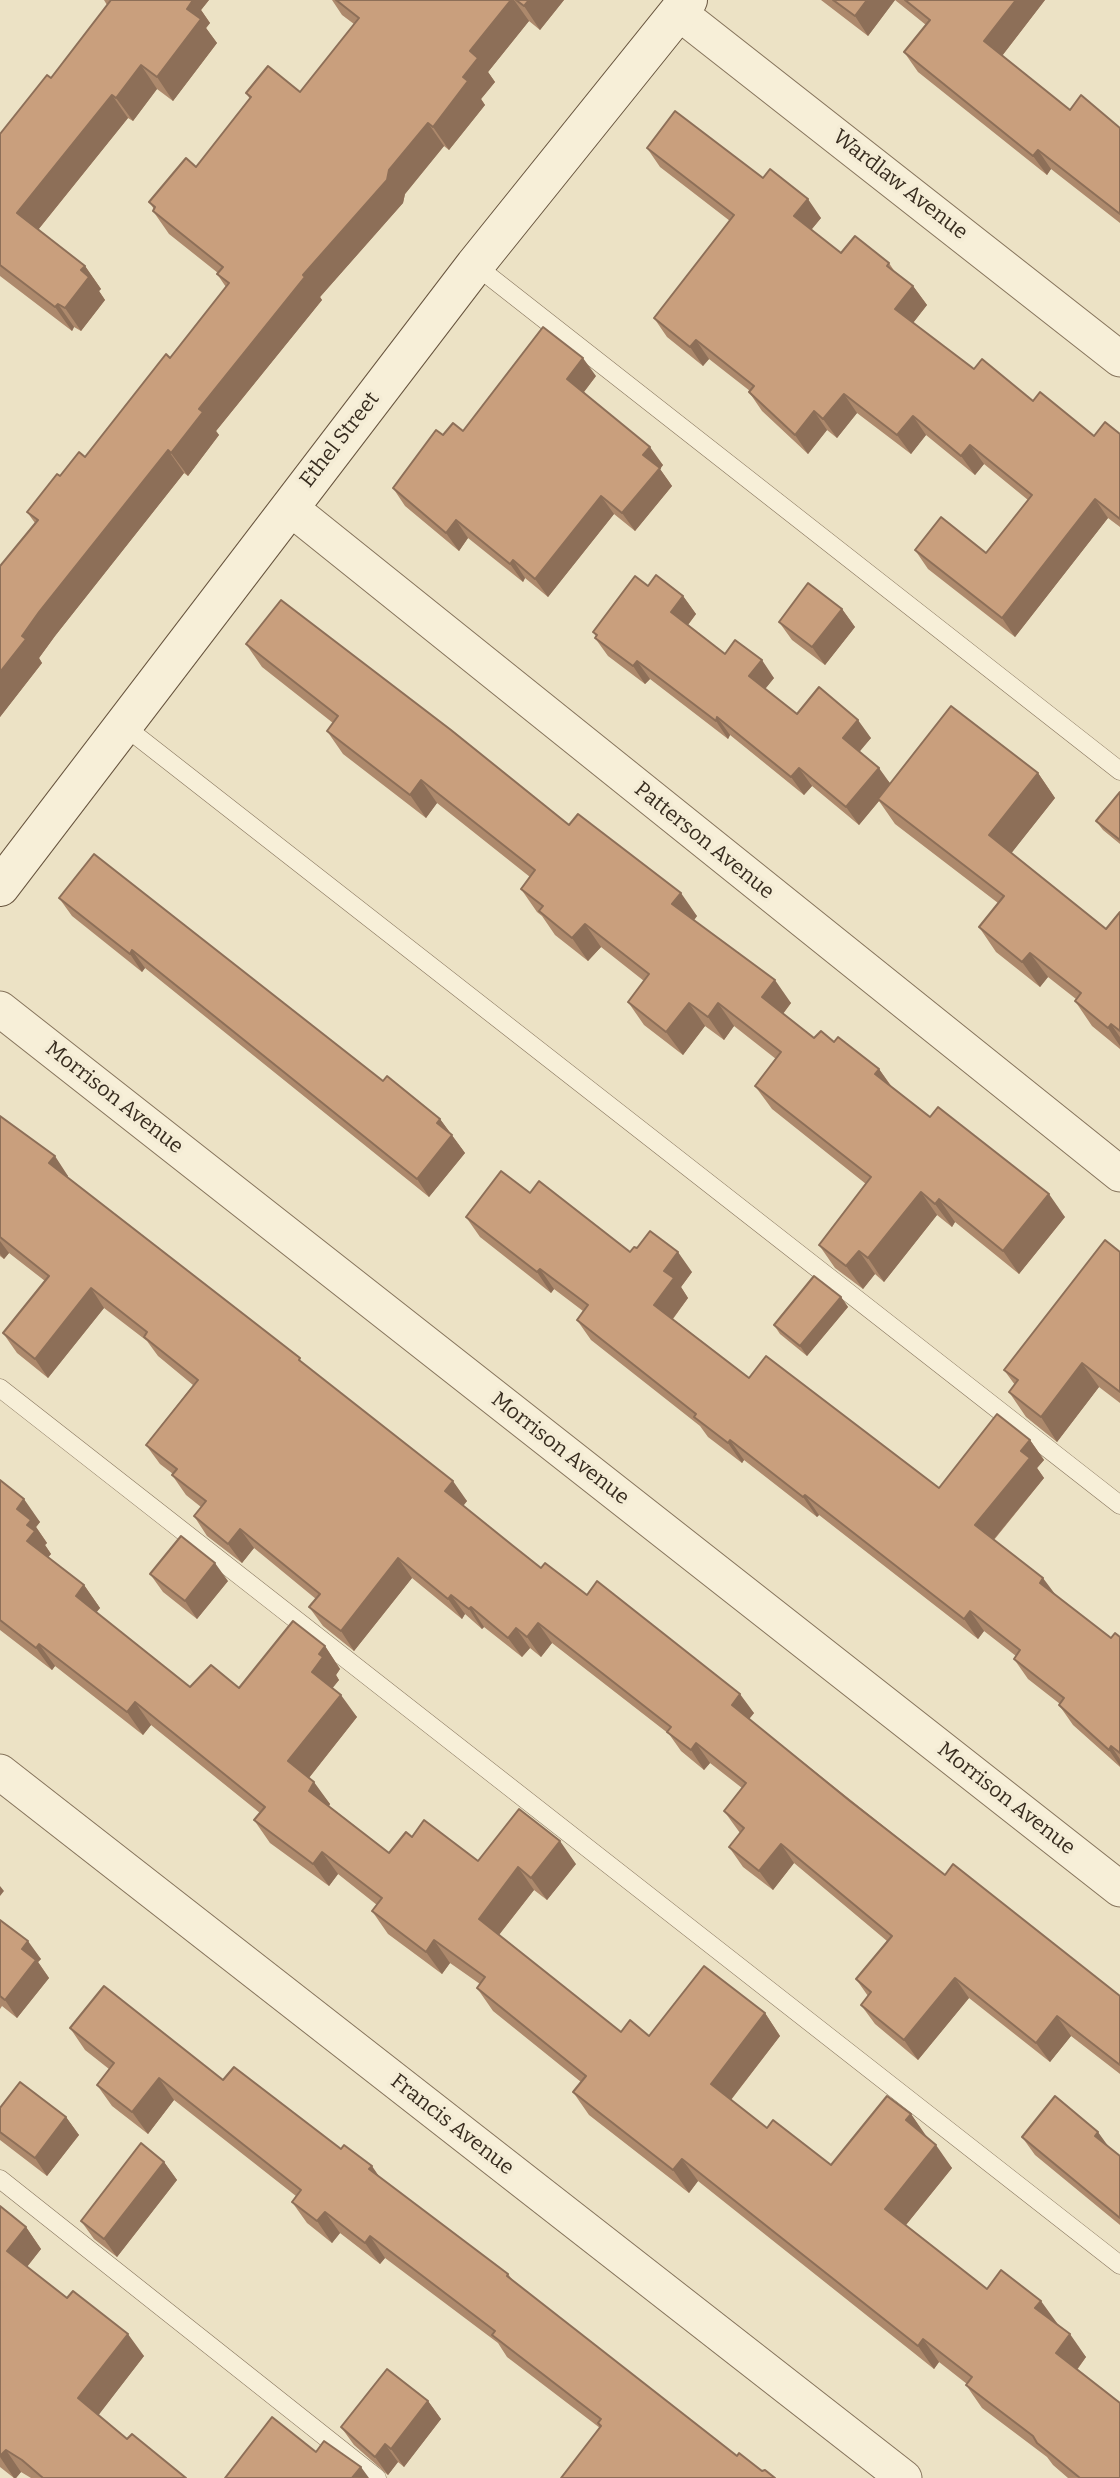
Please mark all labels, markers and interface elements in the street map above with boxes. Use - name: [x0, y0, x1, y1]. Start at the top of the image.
- street label: Wardlaw Avenue: [828, 125, 972, 245]
- street label: Ethel Street: [295, 387, 385, 493]
- street label: Patterson Avenue: [629, 777, 779, 905]
- street label: Morrison Avenue: [40, 1036, 188, 1160]
- street label: Morrison Avenue: [486, 1387, 634, 1511]
- street label: Morrison Avenue: [932, 1737, 1080, 1861]
- street label: Francis Avenue: [385, 2069, 519, 2181]

